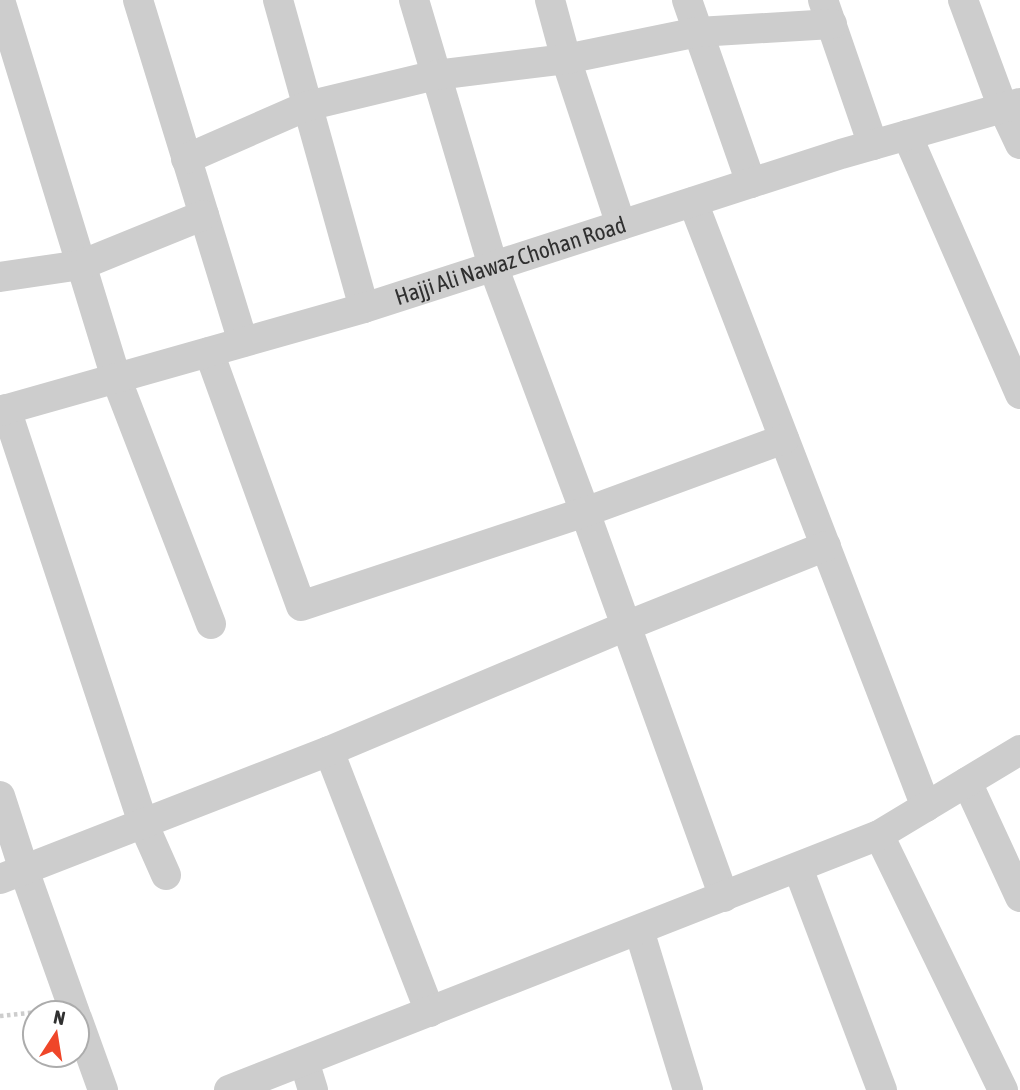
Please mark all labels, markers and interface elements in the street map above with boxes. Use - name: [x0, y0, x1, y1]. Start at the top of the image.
- street label: Hajji Ali Nawaz Chohan Road: [391, 211, 629, 310]
- north arrow: [21, 999, 91, 1069]
- text: N: [52, 1005, 67, 1029]

